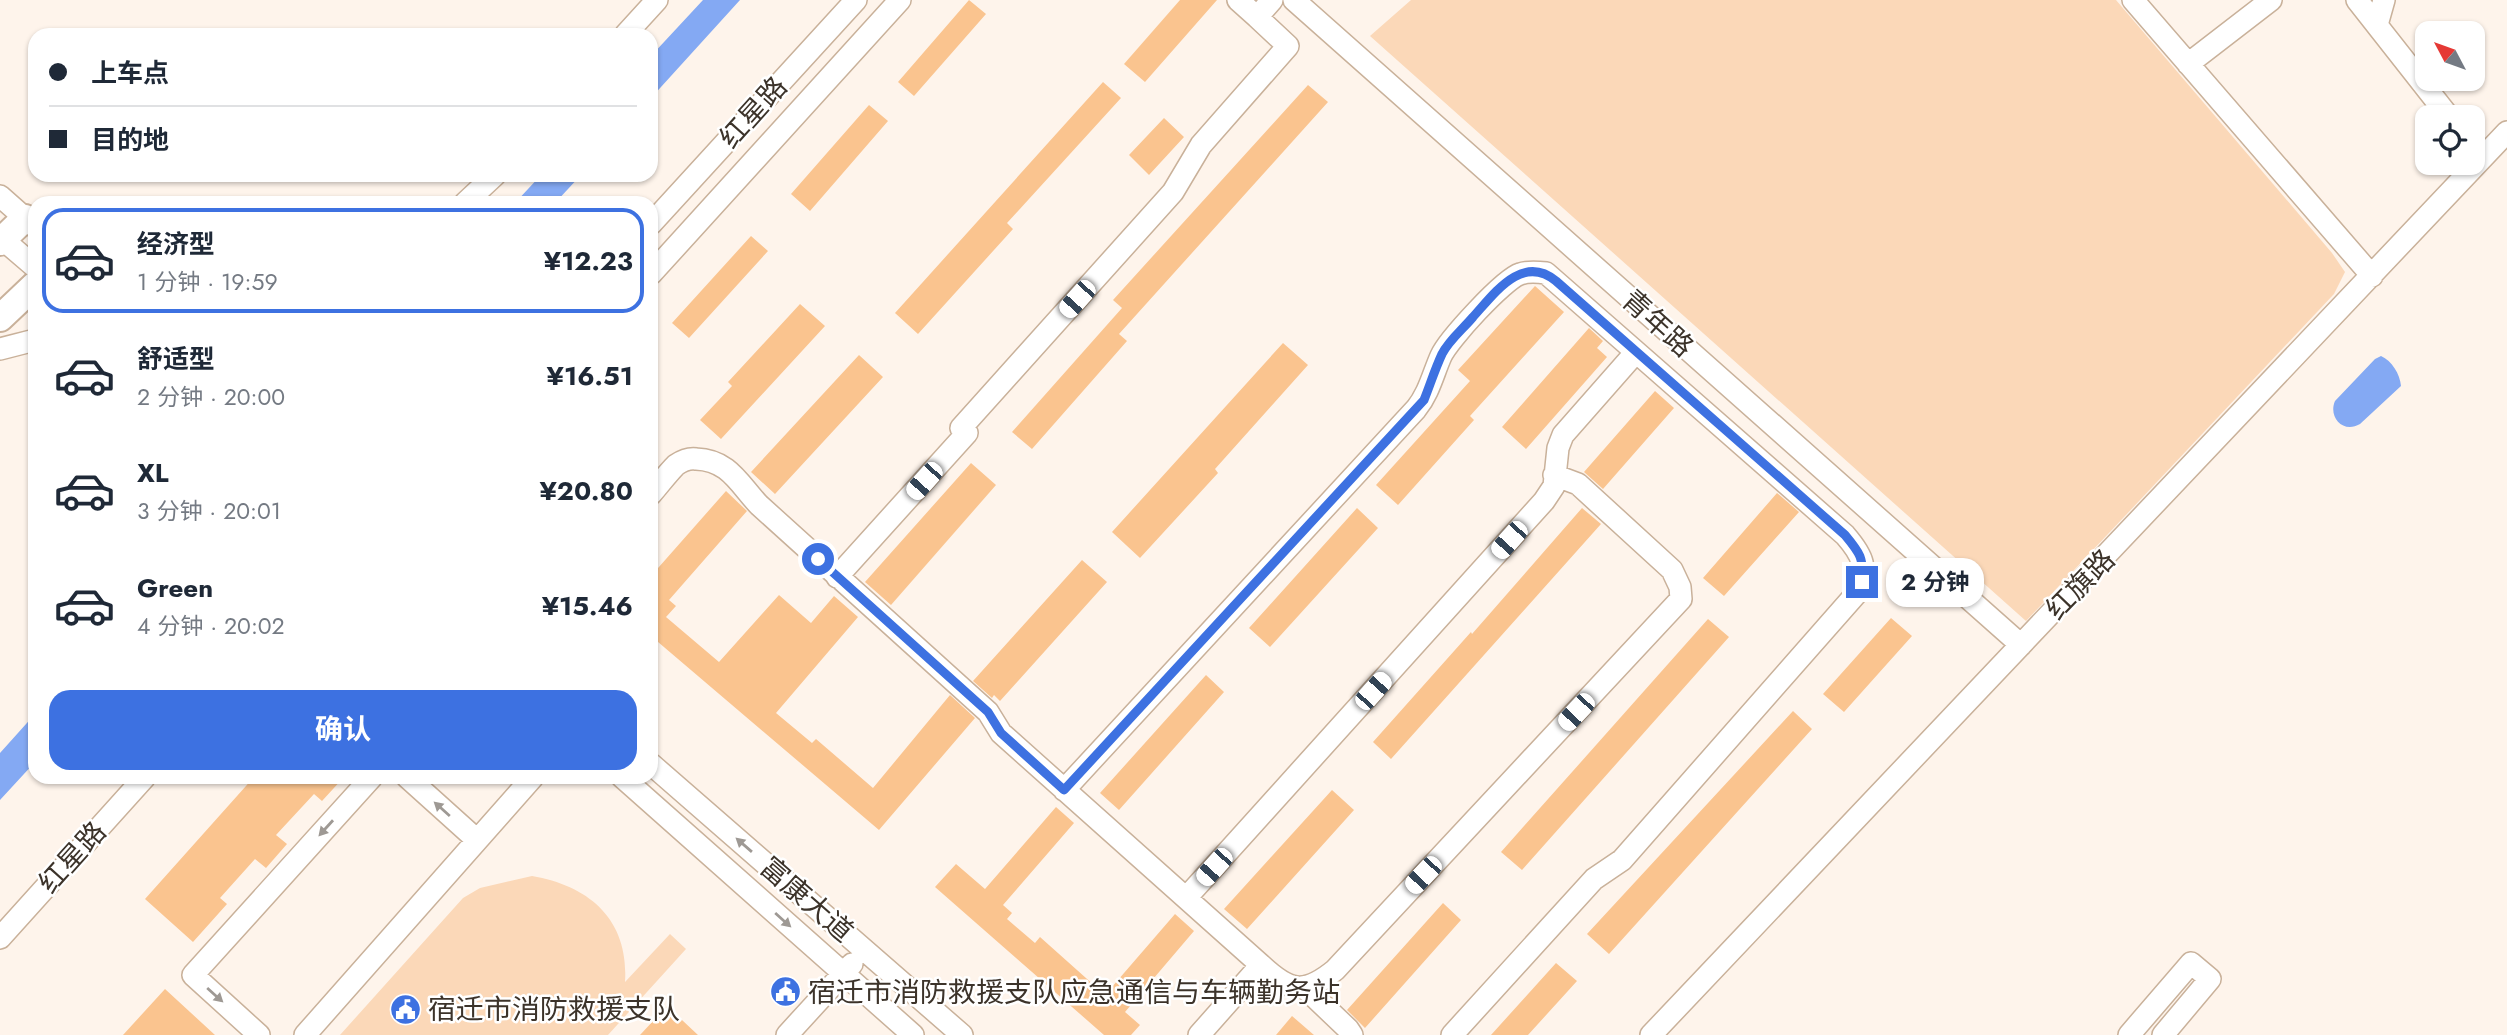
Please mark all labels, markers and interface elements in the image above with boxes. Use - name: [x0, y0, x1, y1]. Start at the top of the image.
- north arrow: [2415, 21, 2485, 91]
- map controls: [2415, 21, 2485, 175]
- text: 上车点: [91, 54, 169, 92]
- street label: 红星路: [710, 67, 797, 157]
- button: locate: [2415, 105, 2485, 175]
- text: 目的地: [91, 121, 169, 159]
- text: 经济型: [137, 225, 215, 263]
- icon: car: [53, 229, 116, 292]
- text: ¥12.23: [544, 242, 633, 280]
- text: 1 分钟 · 19:59: [137, 265, 278, 299]
- car: [1056, 276, 1099, 322]
- street label: 青年路: [1613, 280, 1703, 367]
- text: 舒适型: [137, 340, 215, 378]
- icon: car: [53, 344, 116, 407]
- text: ¥16.51: [547, 357, 633, 395]
- text: 2 分钟 · 20:00: [137, 380, 285, 414]
- text: XL: [137, 454, 169, 492]
- car: [903, 458, 946, 504]
- icon: car: [53, 459, 116, 522]
- text: ¥20.80: [539, 472, 633, 510]
- text: 3 分钟 · 20:01: [137, 494, 281, 528]
- car: [1488, 517, 1531, 563]
- street label: 红旗路: [2036, 540, 2124, 629]
- route start: [802, 543, 834, 575]
- callout: 2 分钟: [1886, 558, 1984, 606]
- text: 2 分钟: [1901, 565, 1969, 599]
- route end: [1846, 566, 1878, 598]
- text: Green: [137, 569, 213, 607]
- icon: car: [53, 574, 116, 637]
- text: ¥15.46: [542, 587, 633, 625]
- text: 4 分钟 · 20:02: [137, 609, 285, 643]
- car: [1352, 668, 1395, 714]
- car: [1554, 689, 1599, 735]
- button: 确认: [49, 690, 637, 770]
- one-way arrow: [434, 801, 451, 817]
- street label: 红星路: [29, 812, 116, 902]
- one-way arrow: [318, 819, 334, 837]
- one-way arrow: [736, 838, 753, 853]
- car: [1193, 844, 1236, 890]
- street label: 富康大道: [751, 847, 862, 952]
- car: [1401, 852, 1446, 898]
- one-way arrow: [774, 912, 792, 928]
- place label: 宿迁市消防救援支队应急通信与车辆勤务站: [808, 972, 1340, 1013]
- public building icon: 宿迁市消防救援支队应急通信与车辆勤务站: [768, 975, 802, 1009]
- one-way arrow: [206, 986, 223, 1002]
- place label: 宿迁市消防救援支队: [428, 989, 680, 1030]
- public building icon: 宿迁市消防救援支队: [388, 992, 422, 1026]

